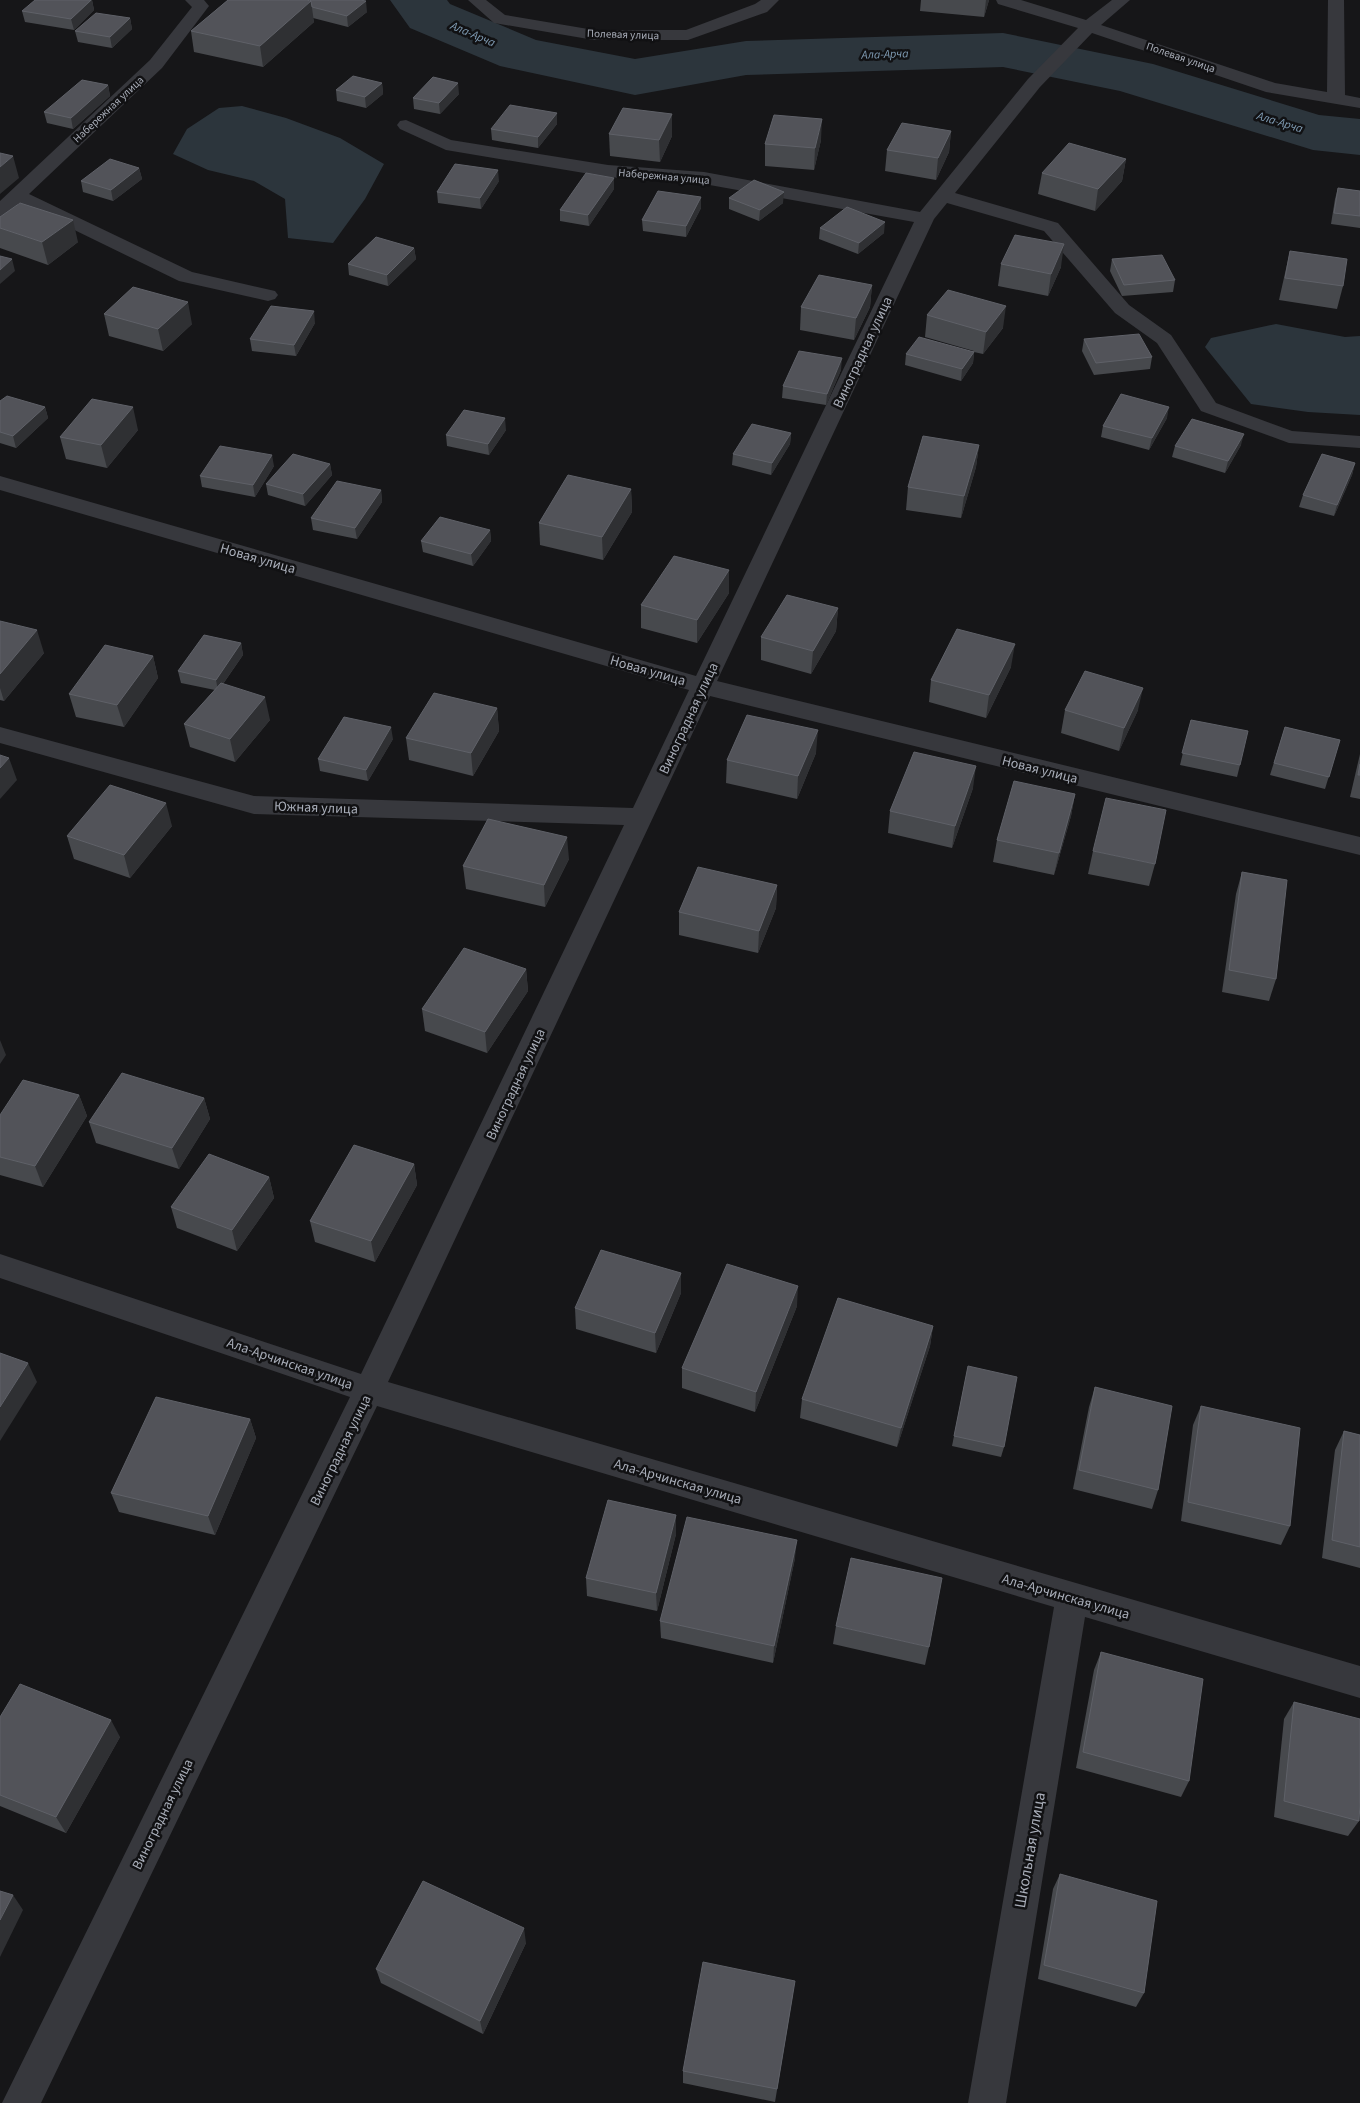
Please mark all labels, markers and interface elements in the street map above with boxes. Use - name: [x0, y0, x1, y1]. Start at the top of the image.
- water label: Ала-Арча: [447, 17, 498, 52]
- street label: Полевая улица: [587, 26, 659, 43]
- street label: Полевая улица: [1144, 39, 1217, 76]
- water label: Ала-Арча: [860, 45, 909, 64]
- street label: Набережная улица: [70, 73, 147, 146]
- water label: Ала-Арча: [1254, 107, 1305, 138]
- street label: Набережная улица: [618, 165, 710, 188]
- street label: Виноградная улица: [828, 293, 898, 412]
- street label: Новая улица: [218, 539, 298, 579]
- street label: Новая улица: [608, 651, 688, 691]
- street label: Виноградная улица: [654, 659, 724, 778]
- street label: Новая улица: [1000, 751, 1080, 789]
- street label: Южная улица: [274, 797, 358, 819]
- street label: Виноградная улица: [481, 1025, 551, 1144]
- street label: Ала-Арчинская улица: [224, 1333, 355, 1395]
- street label: Виноградная улица: [305, 1392, 376, 1509]
- street label: Ала-Арчинская улица: [612, 1454, 744, 1510]
- street label: Ала-Арчинская улица: [1000, 1569, 1132, 1625]
- street label: Виноградная улица: [127, 1756, 198, 1873]
- street label: Школьная улица: [1009, 1791, 1051, 1910]

